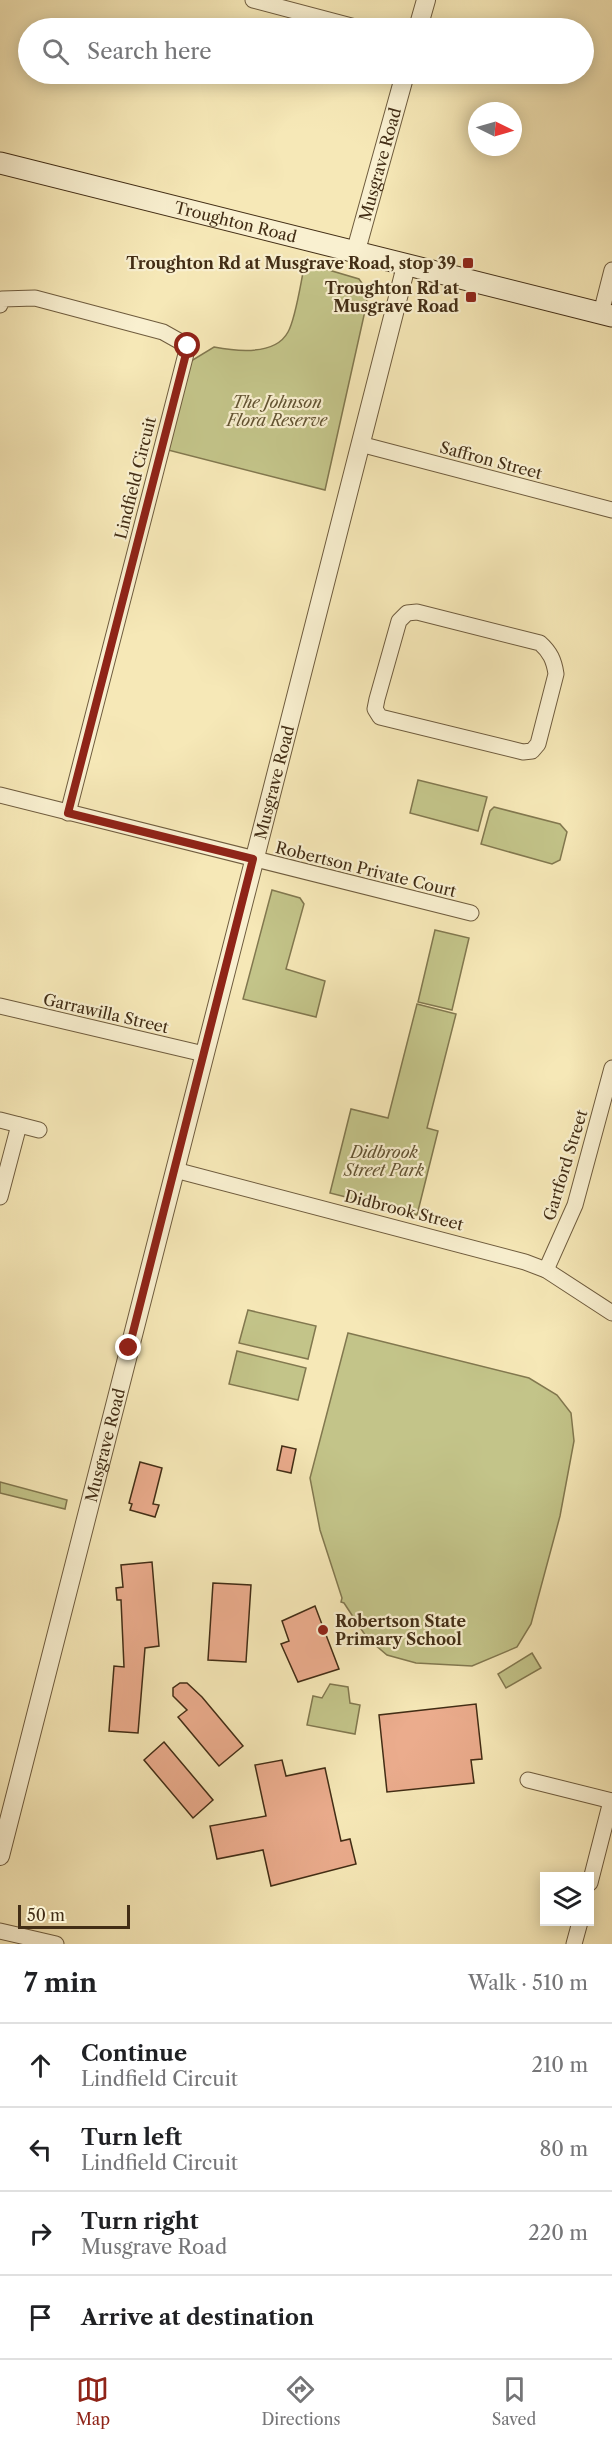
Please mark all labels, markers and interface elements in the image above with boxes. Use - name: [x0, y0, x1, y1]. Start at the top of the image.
- search box: [18, 18, 594, 84]
- icon: search: [39, 35, 72, 68]
- text: Search here: [87, 38, 212, 65]
- north arrow: [468, 102, 522, 156]
- street label: Musgrave Road: [355, 105, 405, 223]
- street label: Troughton Road: [173, 197, 299, 247]
- place label: Troughton Rd at Musgrave Road, stop 39: [126, 253, 456, 273]
- marker: Troughton Rd at Musgrave Road, stop 39: [461, 256, 475, 270]
- place label: Troughton Rd at Musgrave Road: [325, 278, 460, 316]
- marker: Troughton Rd at Musgrave Road: [464, 290, 478, 304]
- route start: [174, 332, 200, 358]
- park label: The Johnson Flora Reserve: [225, 392, 329, 430]
- street label: Lindfield Circuit: [110, 414, 160, 541]
- street label: Saffron Street: [438, 437, 545, 483]
- street label: Musgrave Road: [250, 723, 298, 842]
- street label: Robertson Private Court: [274, 837, 459, 901]
- street label: Garrawilla Street: [41, 989, 171, 1037]
- street label: Gartford Street: [539, 1107, 591, 1223]
- park label: Didbrook Street Park: [343, 1142, 425, 1180]
- street label: Didbrook Street: [342, 1186, 466, 1235]
- route end: [115, 1334, 141, 1360]
- street label: Musgrave Road: [81, 1386, 129, 1504]
- place label: Robertson State Primary School: [335, 1611, 467, 1649]
- marker: Robertson State Primary School: [316, 1623, 330, 1637]
- map controls: [540, 1872, 594, 1926]
- button: layers: [540, 1872, 594, 1926]
- scale bar: [18, 1902, 130, 1930]
- text: 50 m: [27, 1905, 65, 1925]
- text: 7 min: [24, 1967, 97, 1999]
- text: Walk · 510 m: [468, 1971, 588, 1995]
- text: Continue: [81, 2040, 187, 2067]
- icon: ahead: [24, 2049, 57, 2082]
- text: 210 m: [531, 2053, 588, 2077]
- text: Lindfield Circuit: [81, 2067, 238, 2091]
- text: Turn left: [81, 2124, 182, 2151]
- icon: left: [24, 2133, 57, 2166]
- text: 80 m: [540, 2137, 588, 2161]
- text: Lindfield Circuit: [81, 2151, 238, 2175]
- text: Turn right: [81, 2208, 199, 2235]
- icon: right: [24, 2217, 57, 2250]
- text: 220 m: [528, 2221, 588, 2245]
- text: Musgrave Road: [81, 2235, 227, 2259]
- icon: arrive: [24, 2301, 57, 2334]
- text: Arrive at destination: [81, 2304, 314, 2331]
- tab: Map: [76, 2373, 110, 2429]
- tab: Directions: [261, 2373, 340, 2429]
- tab: Saved: [492, 2373, 536, 2429]

